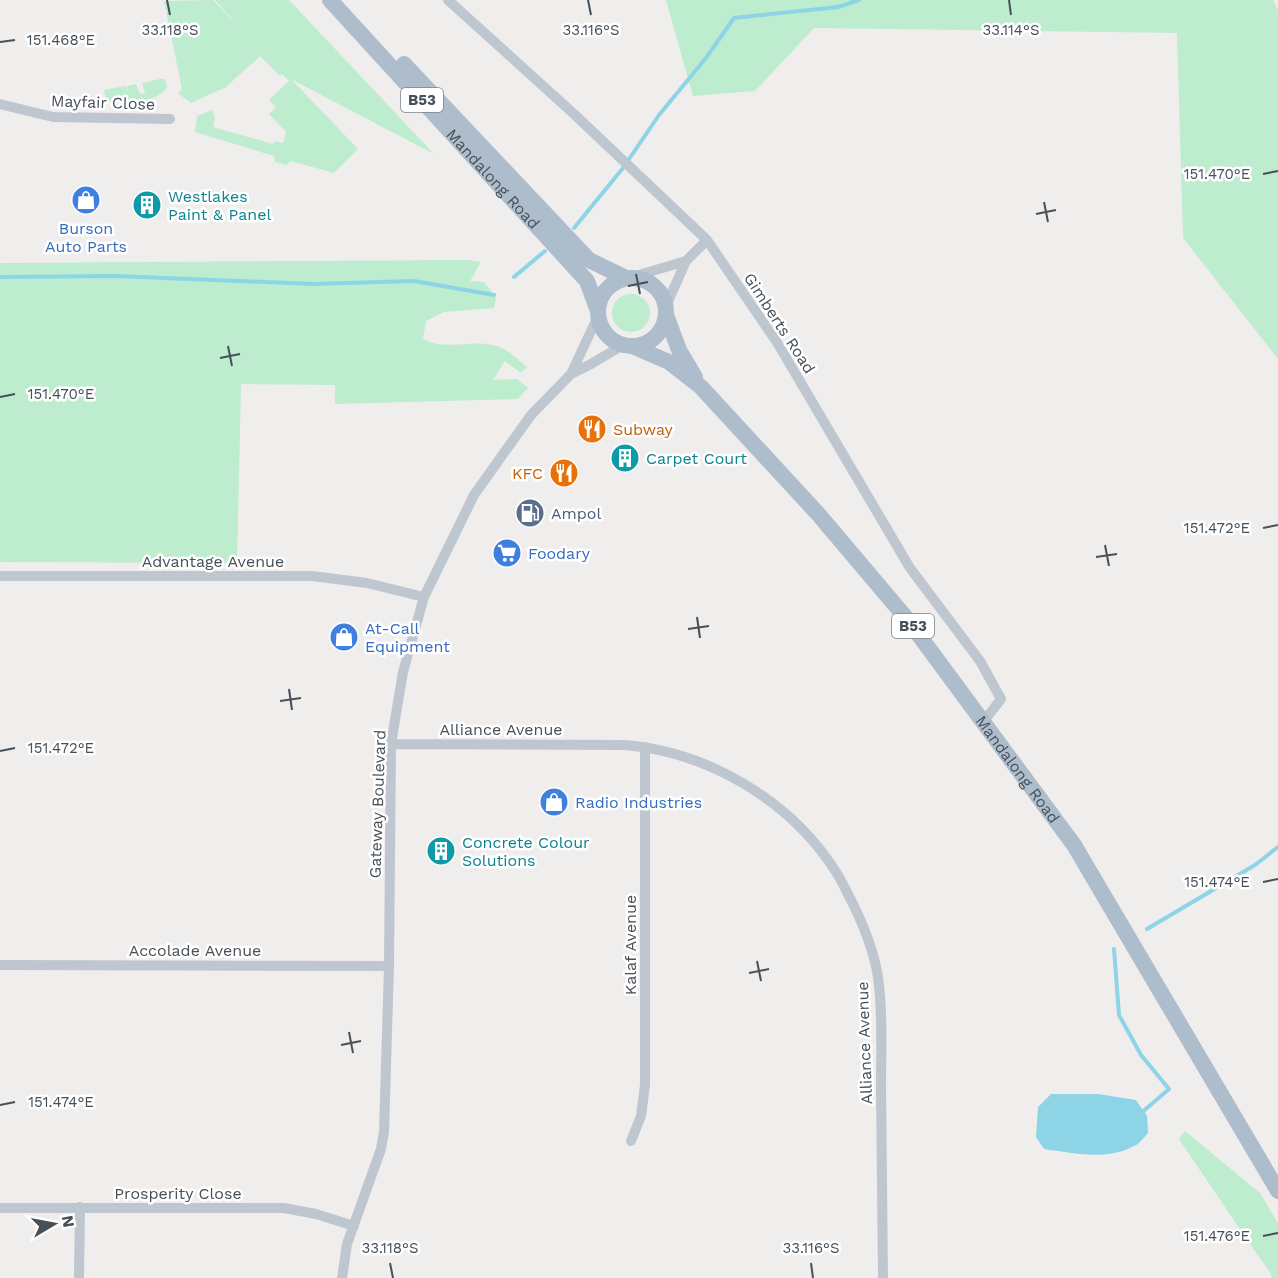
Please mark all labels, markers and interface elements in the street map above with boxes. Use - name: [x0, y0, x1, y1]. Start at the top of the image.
- text: 33.118°S: [141, 21, 199, 39]
- text: 33.116°S: [562, 21, 620, 39]
- text: 33.114°S: [982, 21, 1040, 39]
- text: 151.468°E: [27, 31, 95, 49]
- road number: B53: [401, 88, 443, 112]
- street label: Mayfair Close: [51, 91, 155, 114]
- street label: Mandalong Road: [442, 125, 544, 233]
- text: 151.470°E: [1184, 165, 1250, 183]
- shop icon: Burson Auto Parts: [70, 184, 102, 216]
- place label: Westlakes Paint & Panel: [168, 187, 271, 224]
- building icon: Westlakes Paint & Panel: [131, 189, 163, 221]
- place label: Burson Auto Parts: [45, 219, 127, 256]
- street label: Gimberts Road: [740, 269, 819, 377]
- text: 151.470°E: [28, 385, 94, 403]
- restaurant icon: Subway: [576, 413, 608, 445]
- place label: Subway: [613, 420, 674, 439]
- building icon: Carpet Court: [609, 442, 641, 474]
- place label: Carpet Court: [646, 449, 747, 468]
- restaurant icon: KFC: [548, 457, 580, 489]
- place label: KFC: [512, 464, 543, 483]
- fuel station icon: Ampol: [514, 497, 546, 529]
- place label: Ampol: [551, 504, 601, 523]
- text: 151.472°E: [1184, 519, 1250, 537]
- supermarket icon: Foodary: [491, 537, 523, 569]
- place label: Foodary: [528, 544, 591, 563]
- street label: Advantage Avenue: [142, 552, 284, 571]
- road number: B53: [892, 614, 934, 638]
- place label: At-Call Equipment: [365, 619, 450, 656]
- shop icon: At-Call Equipment: [328, 621, 360, 653]
- street label: Mandalong Road: [972, 712, 1064, 827]
- street label: Alliance Avenue: [439, 720, 563, 739]
- street label: Gateway Boulevard: [365, 729, 390, 879]
- text: 151.472°E: [28, 739, 94, 757]
- shop icon: Radio Industries: [538, 786, 570, 818]
- place label: Radio Industries: [575, 793, 702, 812]
- place label: Concrete Colour Solutions: [462, 833, 590, 870]
- building icon: Concrete Colour Solutions: [425, 835, 457, 867]
- text: 151.474°E: [1184, 873, 1250, 891]
- street label: Kalaf Avenue: [621, 895, 640, 995]
- street label: Accolade Avenue: [129, 941, 261, 960]
- street label: Alliance Avenue: [853, 981, 876, 1105]
- text: 151.474°E: [28, 1093, 94, 1111]
- street label: Prosperity Close: [114, 1184, 242, 1203]
- north arrow: [24, 1194, 84, 1254]
- text: N: [58, 1214, 79, 1229]
- text: 151.476°E: [1184, 1227, 1250, 1245]
- text: 33.118°S: [361, 1239, 419, 1257]
- text: 33.116°S: [782, 1239, 840, 1257]

